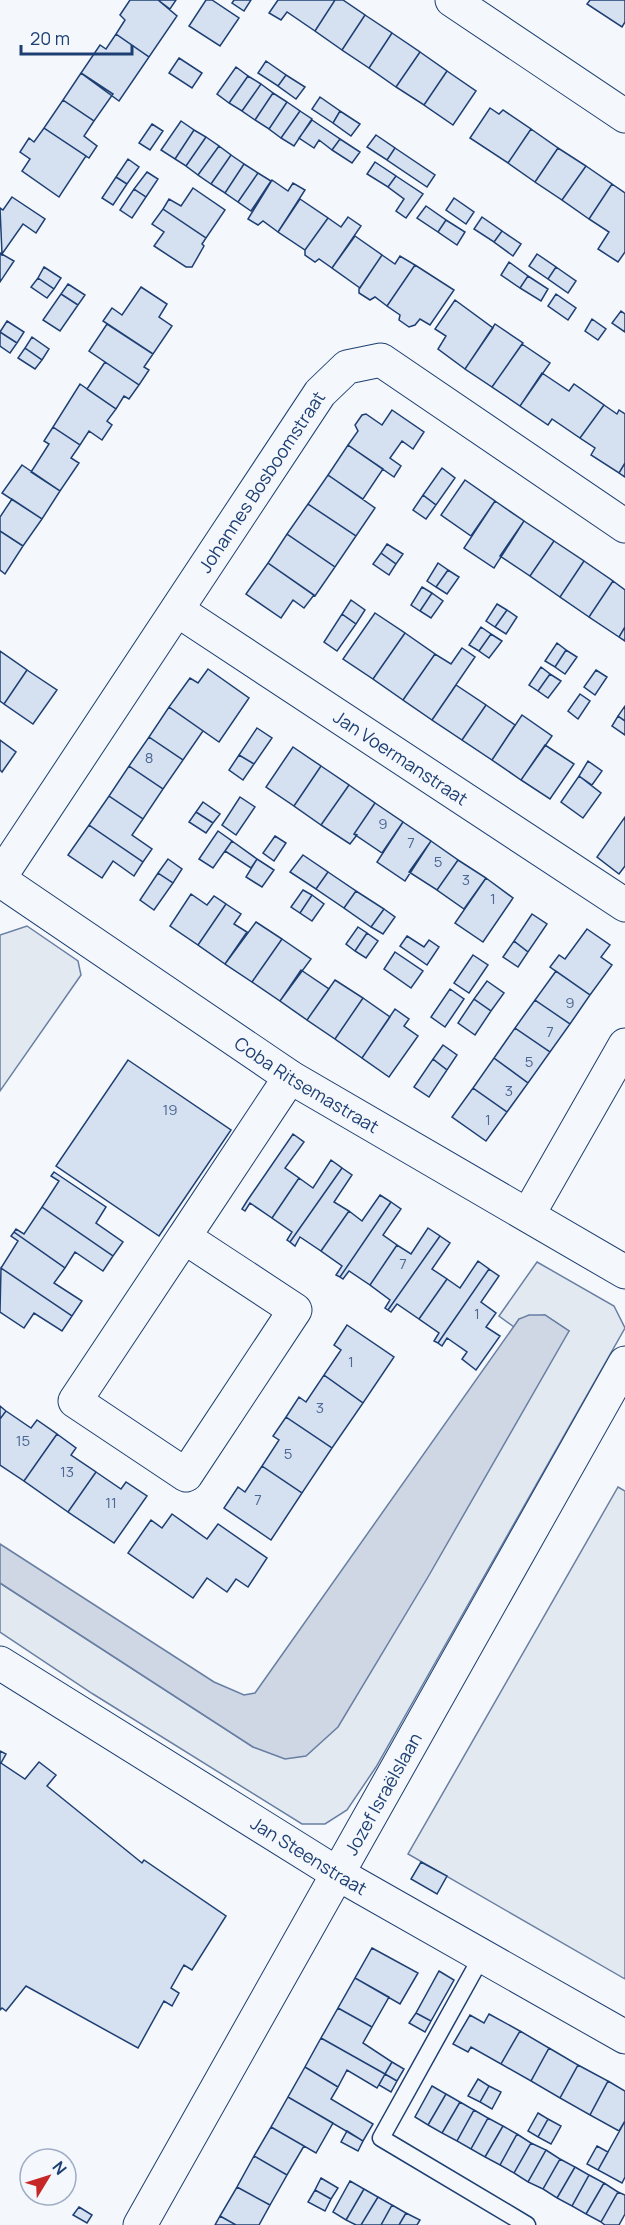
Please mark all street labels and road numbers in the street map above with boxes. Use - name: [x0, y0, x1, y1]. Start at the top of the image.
- street label: Johannes Bosboomstraat: [193, 386, 330, 577]
- street label: Jan Voermanstraat: [329, 704, 473, 810]
- street label: Coba Ritsemastraat: [230, 1031, 384, 1138]
- street label: Jozef Israëlslaan: [339, 1728, 427, 1859]
- street label: Jan Steenstraat: [246, 1811, 371, 1900]

